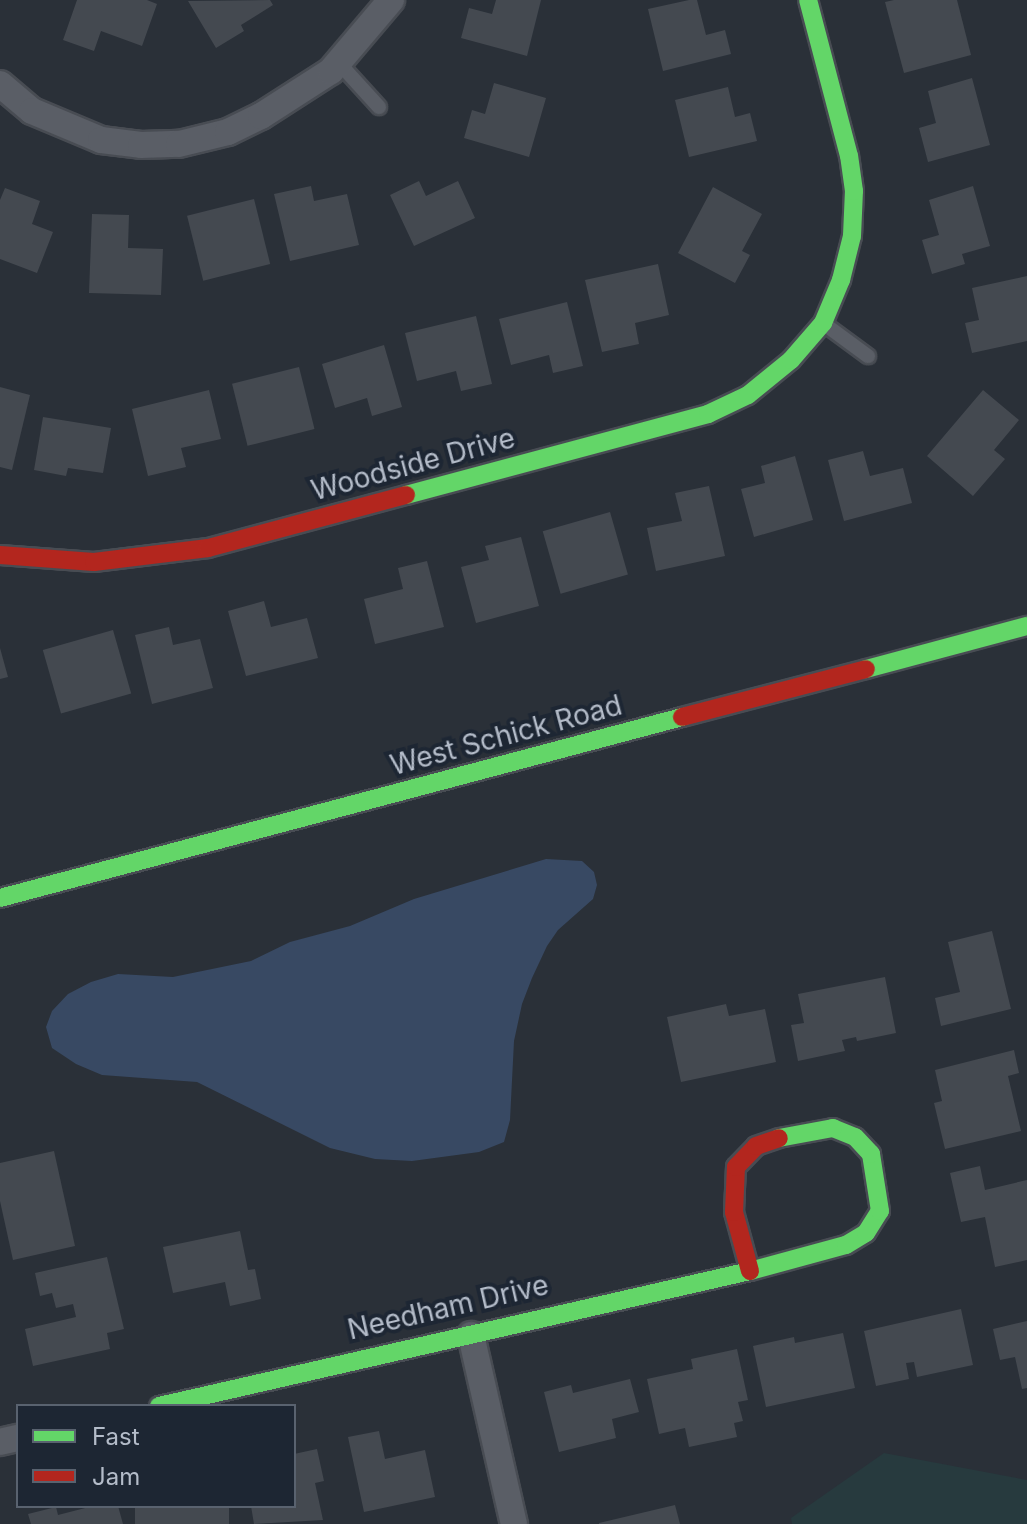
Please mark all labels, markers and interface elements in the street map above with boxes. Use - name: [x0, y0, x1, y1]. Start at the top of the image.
- street label: Woodside Drive: [308, 421, 518, 507]
- street label: West Schick Road: [387, 688, 625, 782]
- street label: Needham Drive: [344, 1268, 552, 1346]
- legend: [16, 1404, 296, 1508]
- text: Fast: [92, 1422, 140, 1451]
- text: Jam: [92, 1462, 140, 1491]

